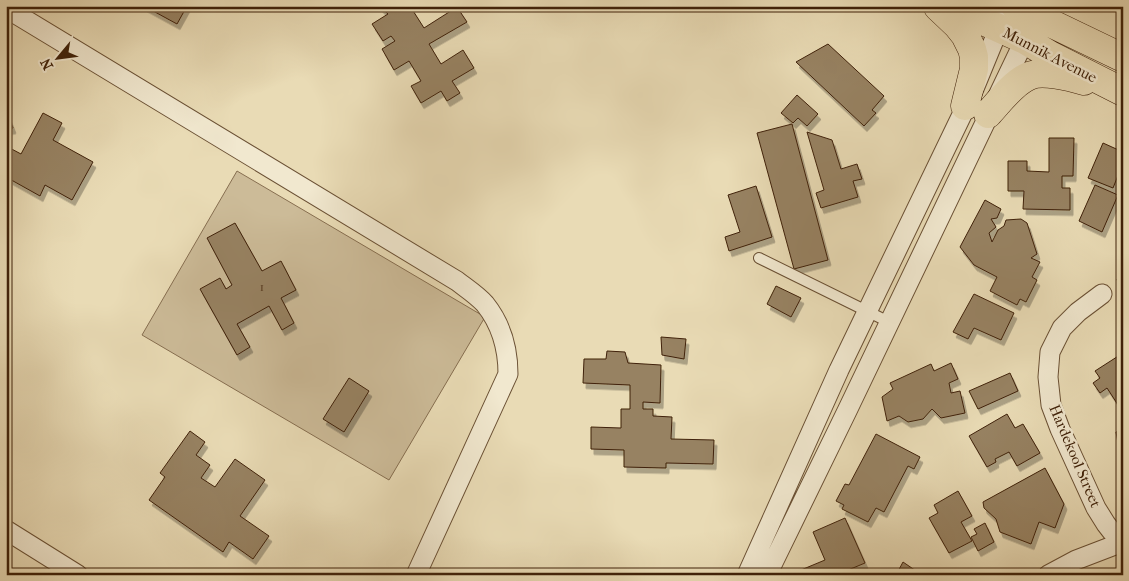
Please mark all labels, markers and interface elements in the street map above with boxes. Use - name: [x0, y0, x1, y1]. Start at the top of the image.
- street label: Munnik Avenue: [1000, 24, 1101, 87]
- north arrow: [32, 32, 82, 82]
- text: N: [37, 55, 57, 73]
- house number: 1: [260, 280, 264, 294]
- street label: Hardekool Street: [1045, 402, 1105, 511]

